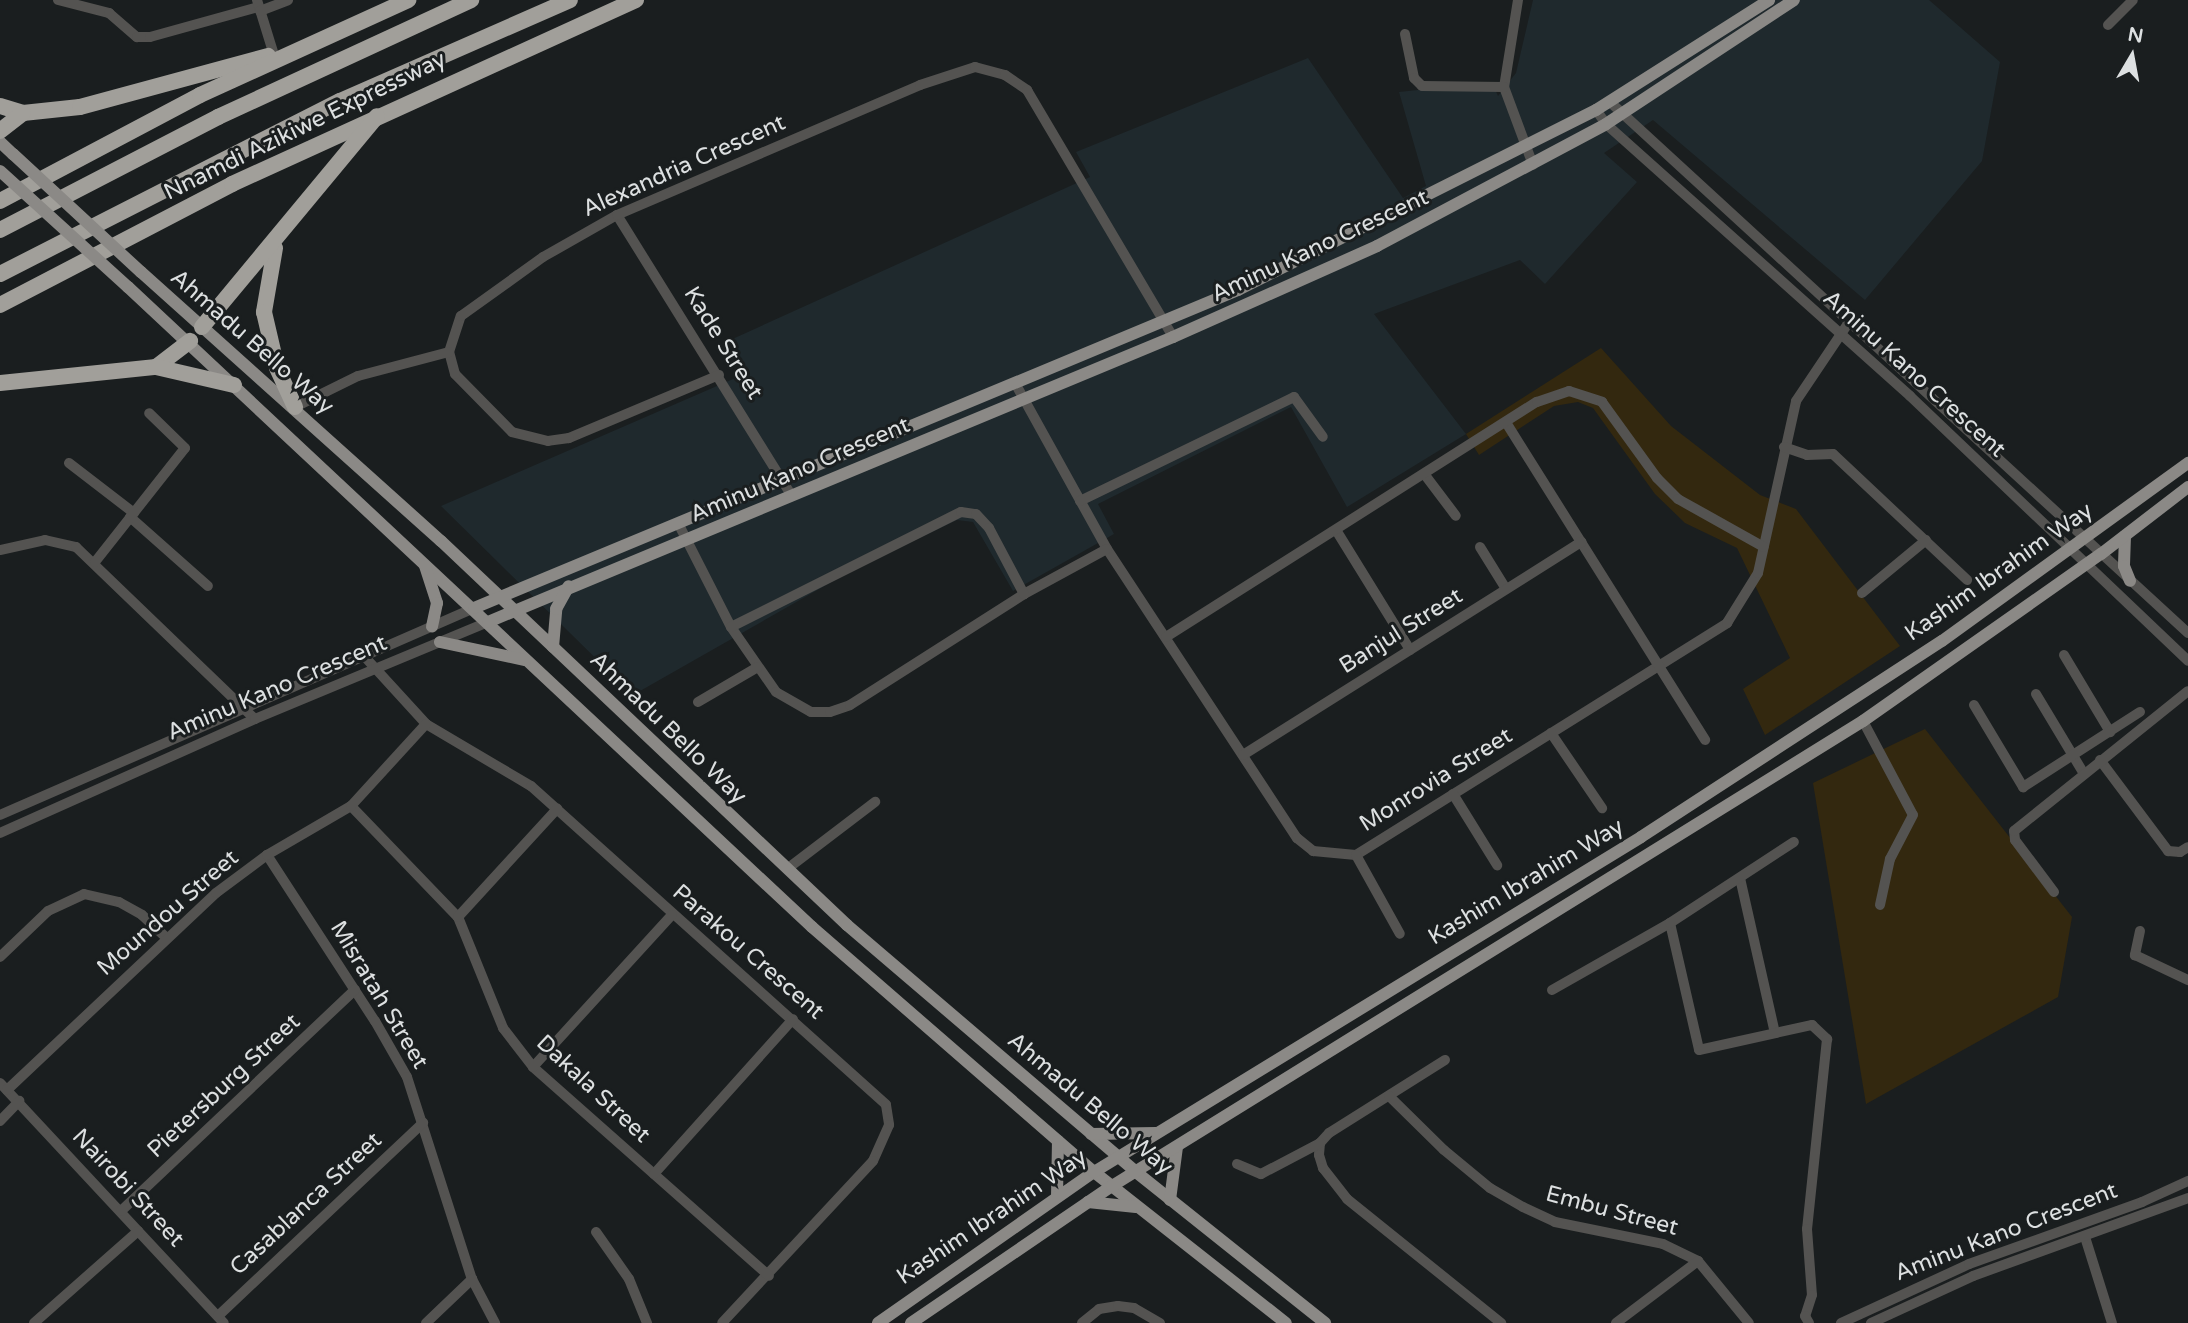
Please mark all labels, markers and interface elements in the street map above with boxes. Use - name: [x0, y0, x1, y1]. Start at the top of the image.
- north arrow: [2097, 21, 2167, 91]
- text: N: [2126, 23, 2145, 47]
- street label: Nnamdi Azikiwe Expressway: [159, 46, 451, 206]
- street label: Alexandria Crescent: [578, 109, 790, 223]
- street label: Aminu Kano Crescent: [1207, 184, 1433, 308]
- street label: Ahmadu Bello Way: [165, 264, 339, 420]
- street label: Kade Street: [677, 282, 769, 404]
- street label: Aminu Kano Crescent: [1817, 285, 2011, 463]
- street label: Aminu Kano Crescent: [686, 411, 914, 529]
- street label: Kashim Ibrahim Way: [1900, 497, 2098, 647]
- street label: Banjul Street: [1334, 582, 1468, 680]
- street label: Aminu Kano Crescent: [163, 629, 391, 747]
- street label: Ahmadu Bello Way: [584, 646, 752, 810]
- street label: Monrovia Street: [1355, 722, 1517, 838]
- street label: Kashim Ibrahim Way: [1423, 813, 1629, 951]
- street label: Moundou Street: [92, 844, 244, 982]
- street label: Parakou Crescent: [667, 879, 829, 1025]
- street label: Misratah Street: [324, 916, 434, 1074]
- street label: Pietersburg Street: [142, 1008, 306, 1164]
- street label: Ahmadu Bello Way: [1002, 1027, 1178, 1181]
- street label: Dakala Street: [530, 1029, 656, 1149]
- street label: Nairobi Street: [66, 1123, 190, 1253]
- street label: Casablanca Street: [225, 1127, 387, 1281]
- street label: Kashim Ibrahim Way: [892, 1143, 1092, 1291]
- street label: Aminu Kano Crescent: [1891, 1177, 2121, 1287]
- street label: Embu Street: [1543, 1180, 1681, 1242]

